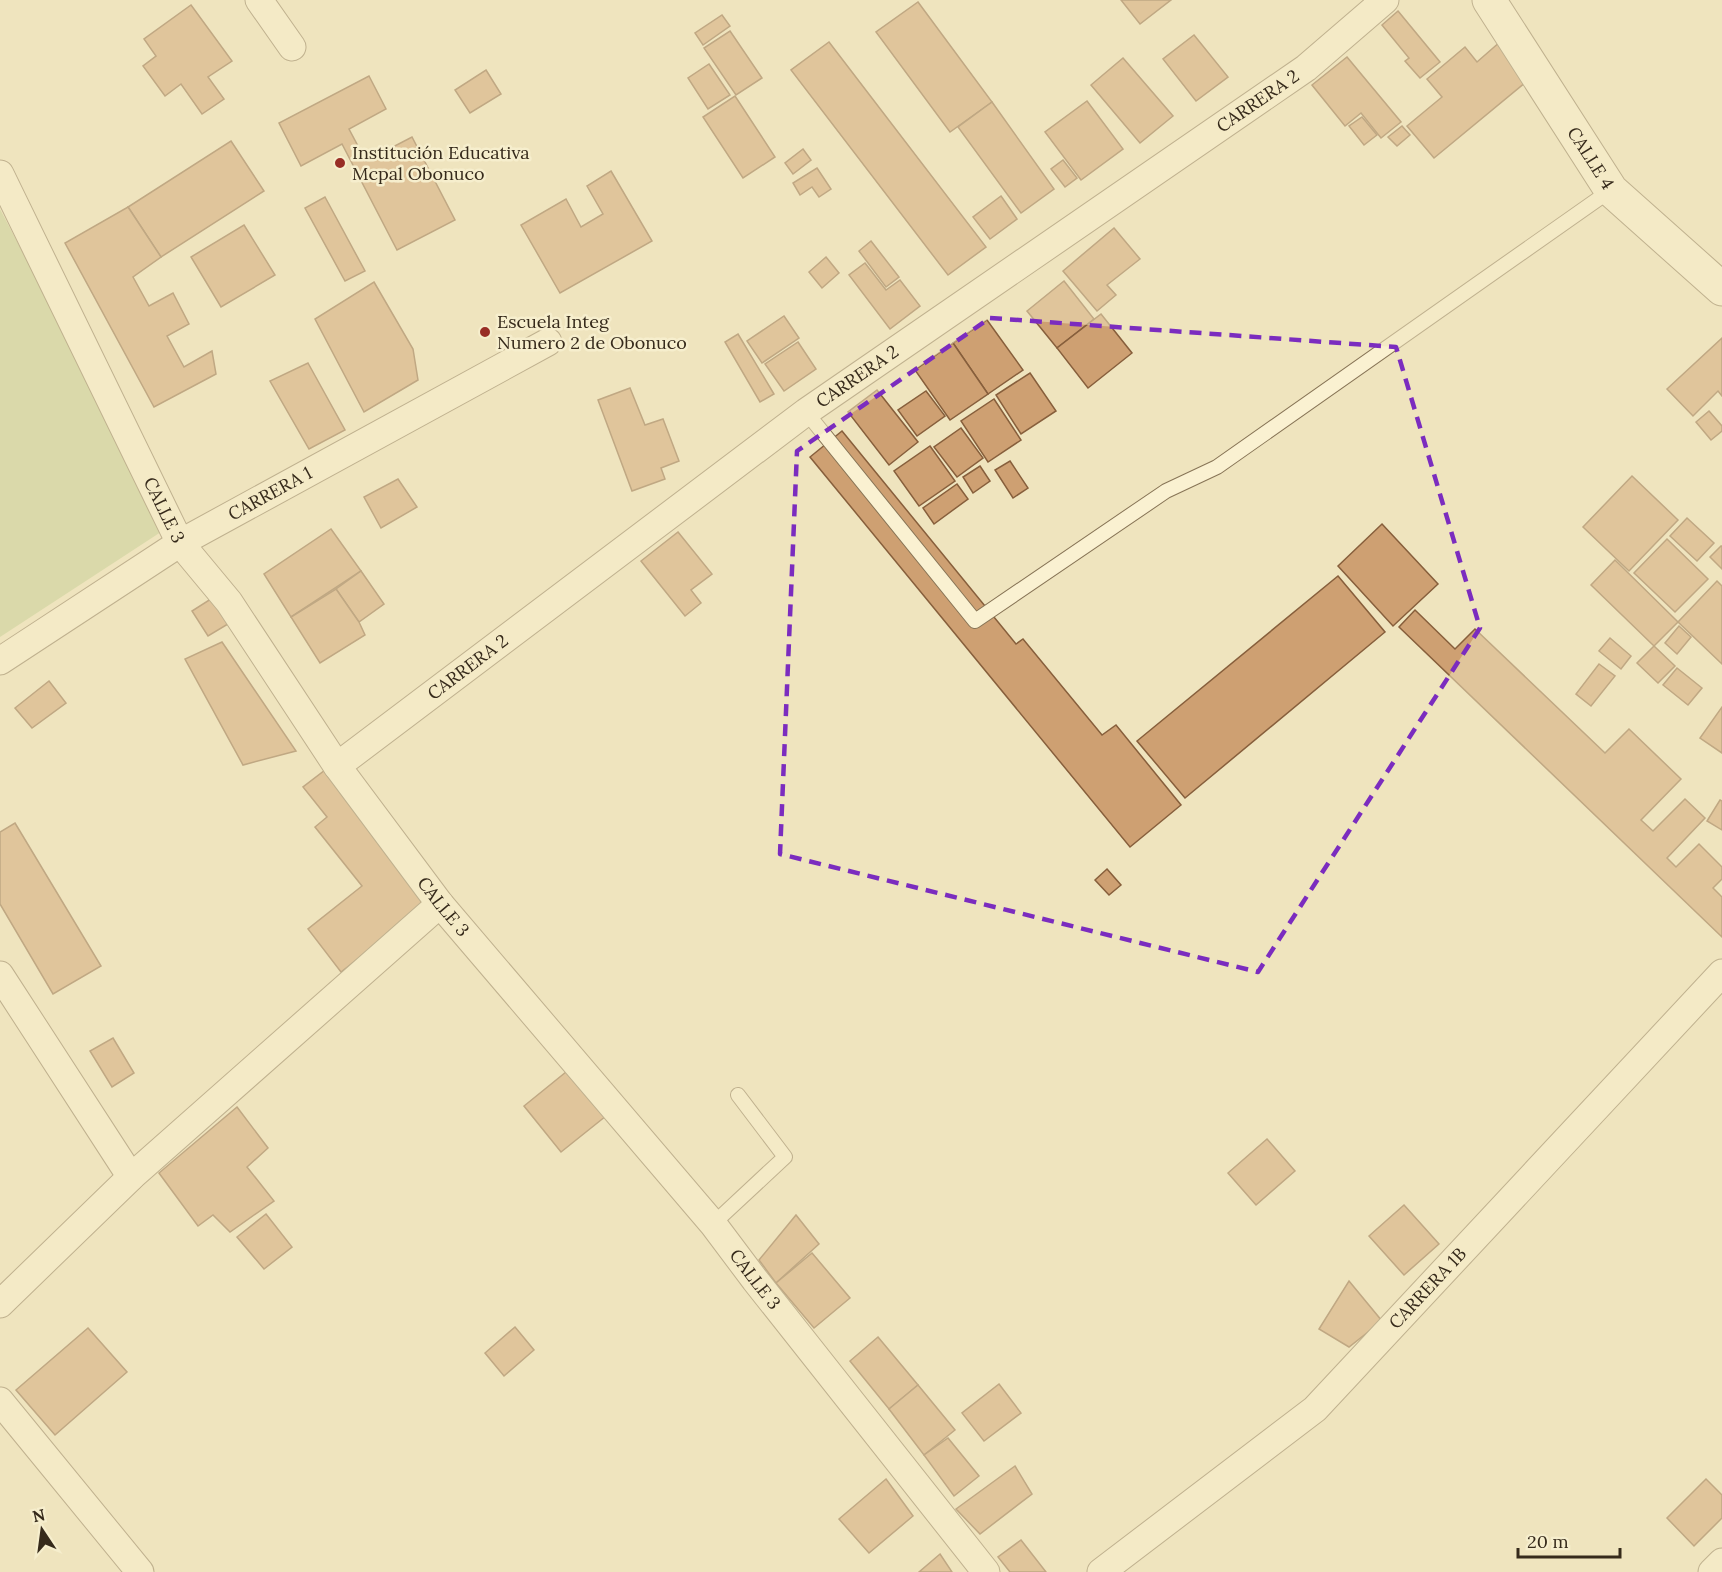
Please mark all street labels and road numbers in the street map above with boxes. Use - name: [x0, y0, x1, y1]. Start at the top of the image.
- street label: CARRERA 2: [1212, 64, 1303, 137]
- street label: CALLE 4: [1562, 122, 1620, 194]
- street label: CARRERA 2: [811, 340, 903, 413]
- street label: CARRERA 1: [224, 461, 316, 526]
- street label: CALLE 3: [139, 473, 190, 547]
- street label: CARRERA 2: [423, 629, 513, 705]
- street label: CALLE 3: [413, 872, 475, 941]
- street label: CARRERA 1B: [1384, 1242, 1471, 1334]
- street label: CALLE 3: [725, 1244, 786, 1314]

